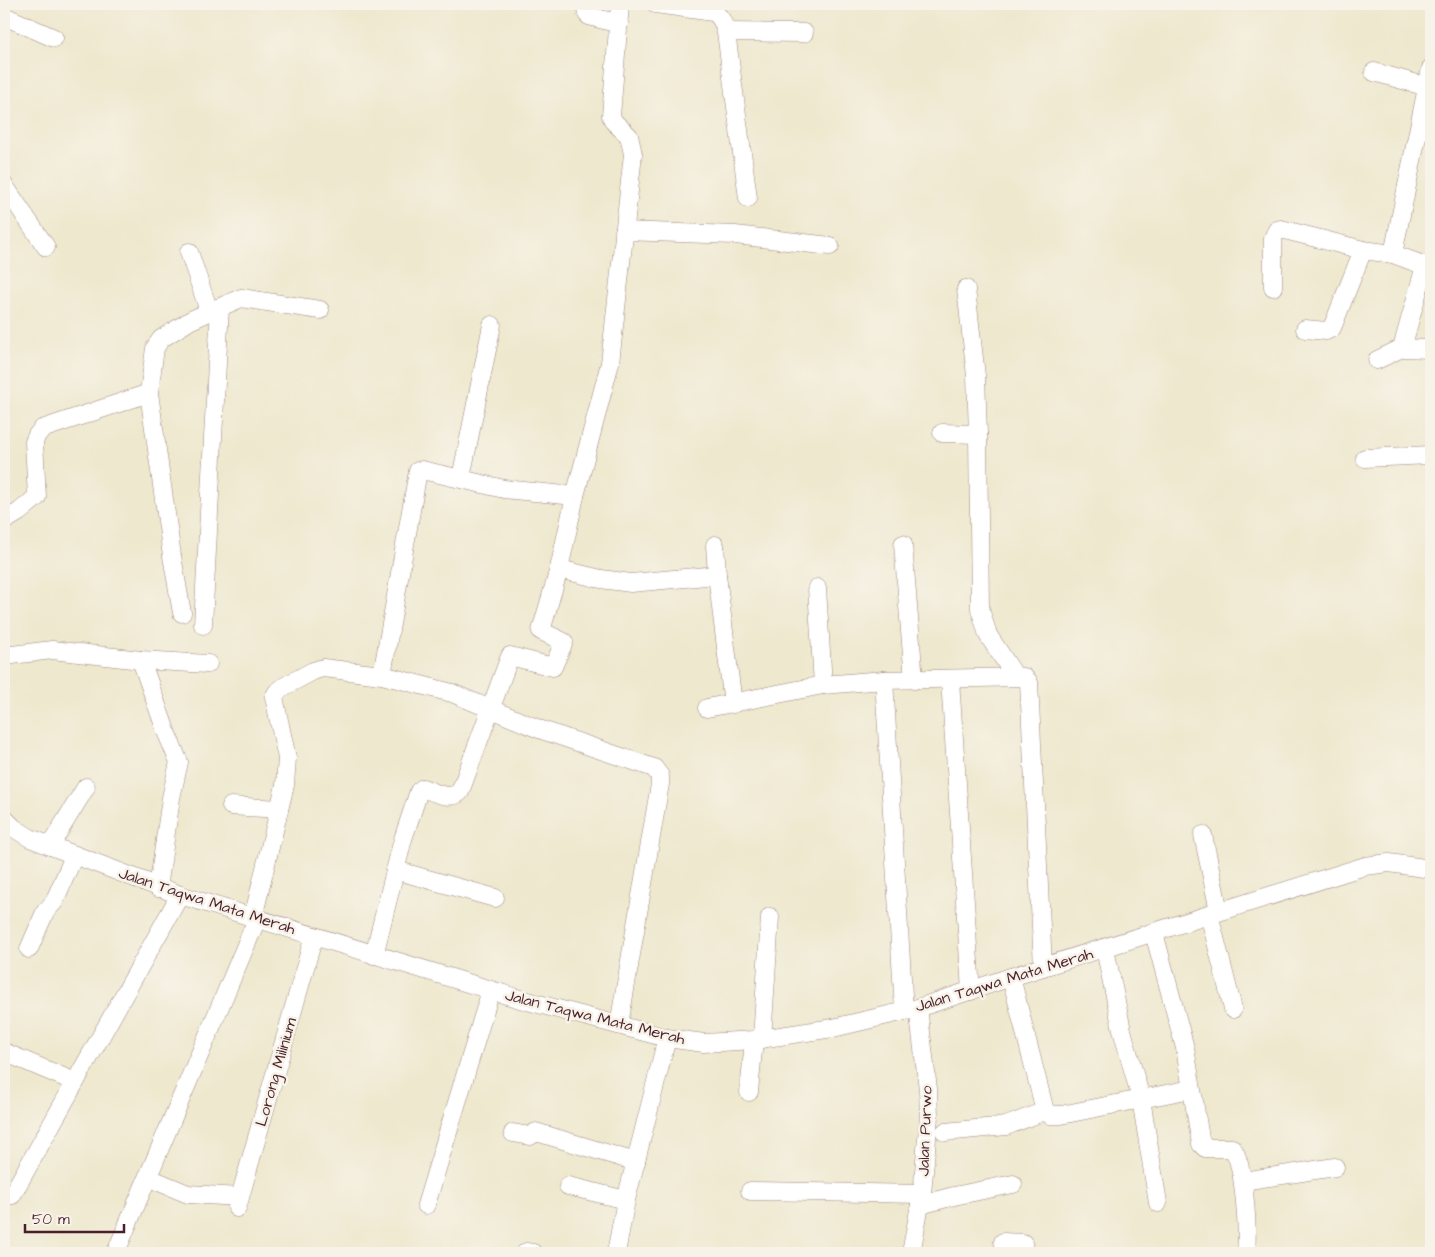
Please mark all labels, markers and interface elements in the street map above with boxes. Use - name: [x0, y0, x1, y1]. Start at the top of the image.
- street label: Jalan Taqwa Mata Merah: [116, 862, 298, 940]
- street label: Jalan Taqwa Mata Merah: [912, 942, 1096, 1018]
- street label: Jalan Taqwa Mata Merah: [503, 984, 687, 1050]
- street label: Lorong Milinium: [250, 1015, 303, 1129]
- street label: Jalan Purwo: [912, 1085, 938, 1177]
- scale bar: [25, 1202, 124, 1234]
- text: 50 m: [32, 1209, 70, 1230]

